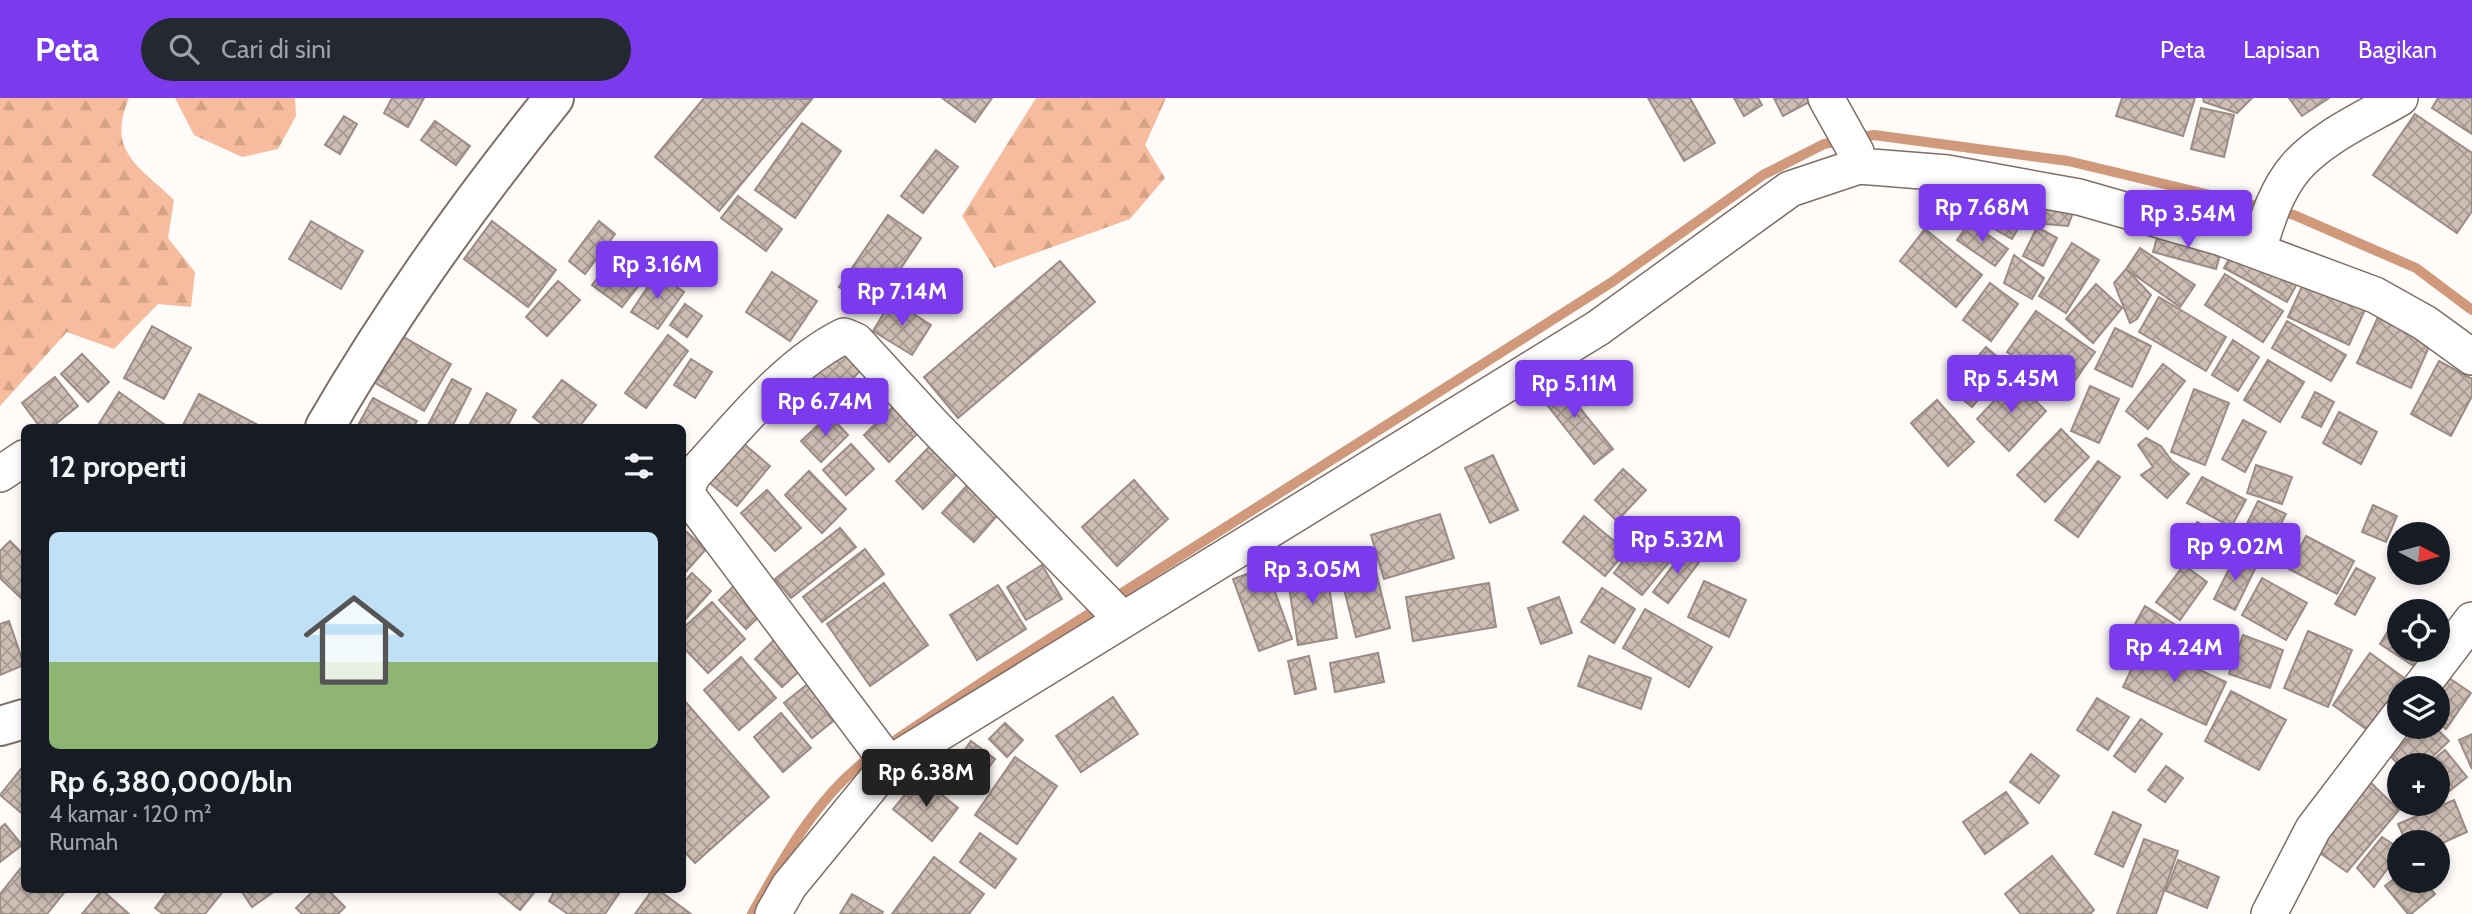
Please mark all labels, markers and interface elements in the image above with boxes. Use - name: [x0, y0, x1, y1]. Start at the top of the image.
- search box: [141, 18, 631, 81]
- text: Peta: [35, 29, 99, 69]
- icon: search: [165, 30, 203, 68]
- text: Cari di sini: [221, 33, 331, 65]
- text: Peta: [2160, 35, 2205, 64]
- text: Lapisan: [2243, 35, 2320, 64]
- text: Bagikan: [2358, 35, 2437, 64]
- pin: Rp 7.68M: [1910, 184, 2054, 244]
- pin: Rp 3.54M: [2116, 190, 2260, 250]
- text: Rp 7.68M: [1935, 193, 2029, 221]
- text: Rp 3.54M: [2140, 199, 2236, 227]
- pin: Rp 3.16M: [585, 242, 729, 301]
- text: Rp 3.16M: [612, 250, 702, 278]
- pin: Rp 7.14M: [830, 268, 974, 328]
- text: Rp 7.14M: [857, 277, 947, 305]
- pin: Rp 5.45M: [1939, 356, 2083, 415]
- pin: Rp 5.11M: [1502, 360, 1646, 420]
- text: Rp 5.45M: [1963, 364, 2059, 392]
- text: Rp 5.11M: [1531, 369, 1617, 397]
- pin: Rp 6.74M: [753, 378, 897, 438]
- text: Rp 6.74M: [778, 387, 873, 415]
- icon: filters: [620, 447, 658, 485]
- text: 12 properti: [49, 448, 187, 485]
- pin: Rp 5.32M: [1605, 517, 1749, 576]
- north arrow: [2387, 522, 2450, 584]
- map controls: [2387, 522, 2450, 893]
- pin: Rp 9.02M: [2163, 524, 2307, 583]
- text: Rp 5.32M: [1630, 525, 1724, 553]
- text: Rp 9.02M: [2186, 532, 2284, 560]
- pin: Rp 3.05M: [1240, 546, 1384, 606]
- text: Rp 3.05M: [1263, 555, 1361, 583]
- icon: home: [291, 577, 417, 703]
- button: locate: [2387, 599, 2450, 662]
- pin: Rp 4.24M: [2102, 624, 2246, 684]
- text: Rp 4.24M: [2125, 633, 2223, 661]
- button: layers: [2387, 676, 2450, 739]
- pin: Rp 6.38M: [854, 750, 998, 809]
- button: +: [2387, 753, 2450, 816]
- text: Rp 6.38M: [878, 758, 974, 786]
- text: Rp 6,380,000/bln: [49, 763, 293, 800]
- text: 4 kamar · 120 m²: [49, 800, 212, 828]
- text: Rumah: [49, 828, 118, 856]
- button: −: [2387, 830, 2450, 893]

